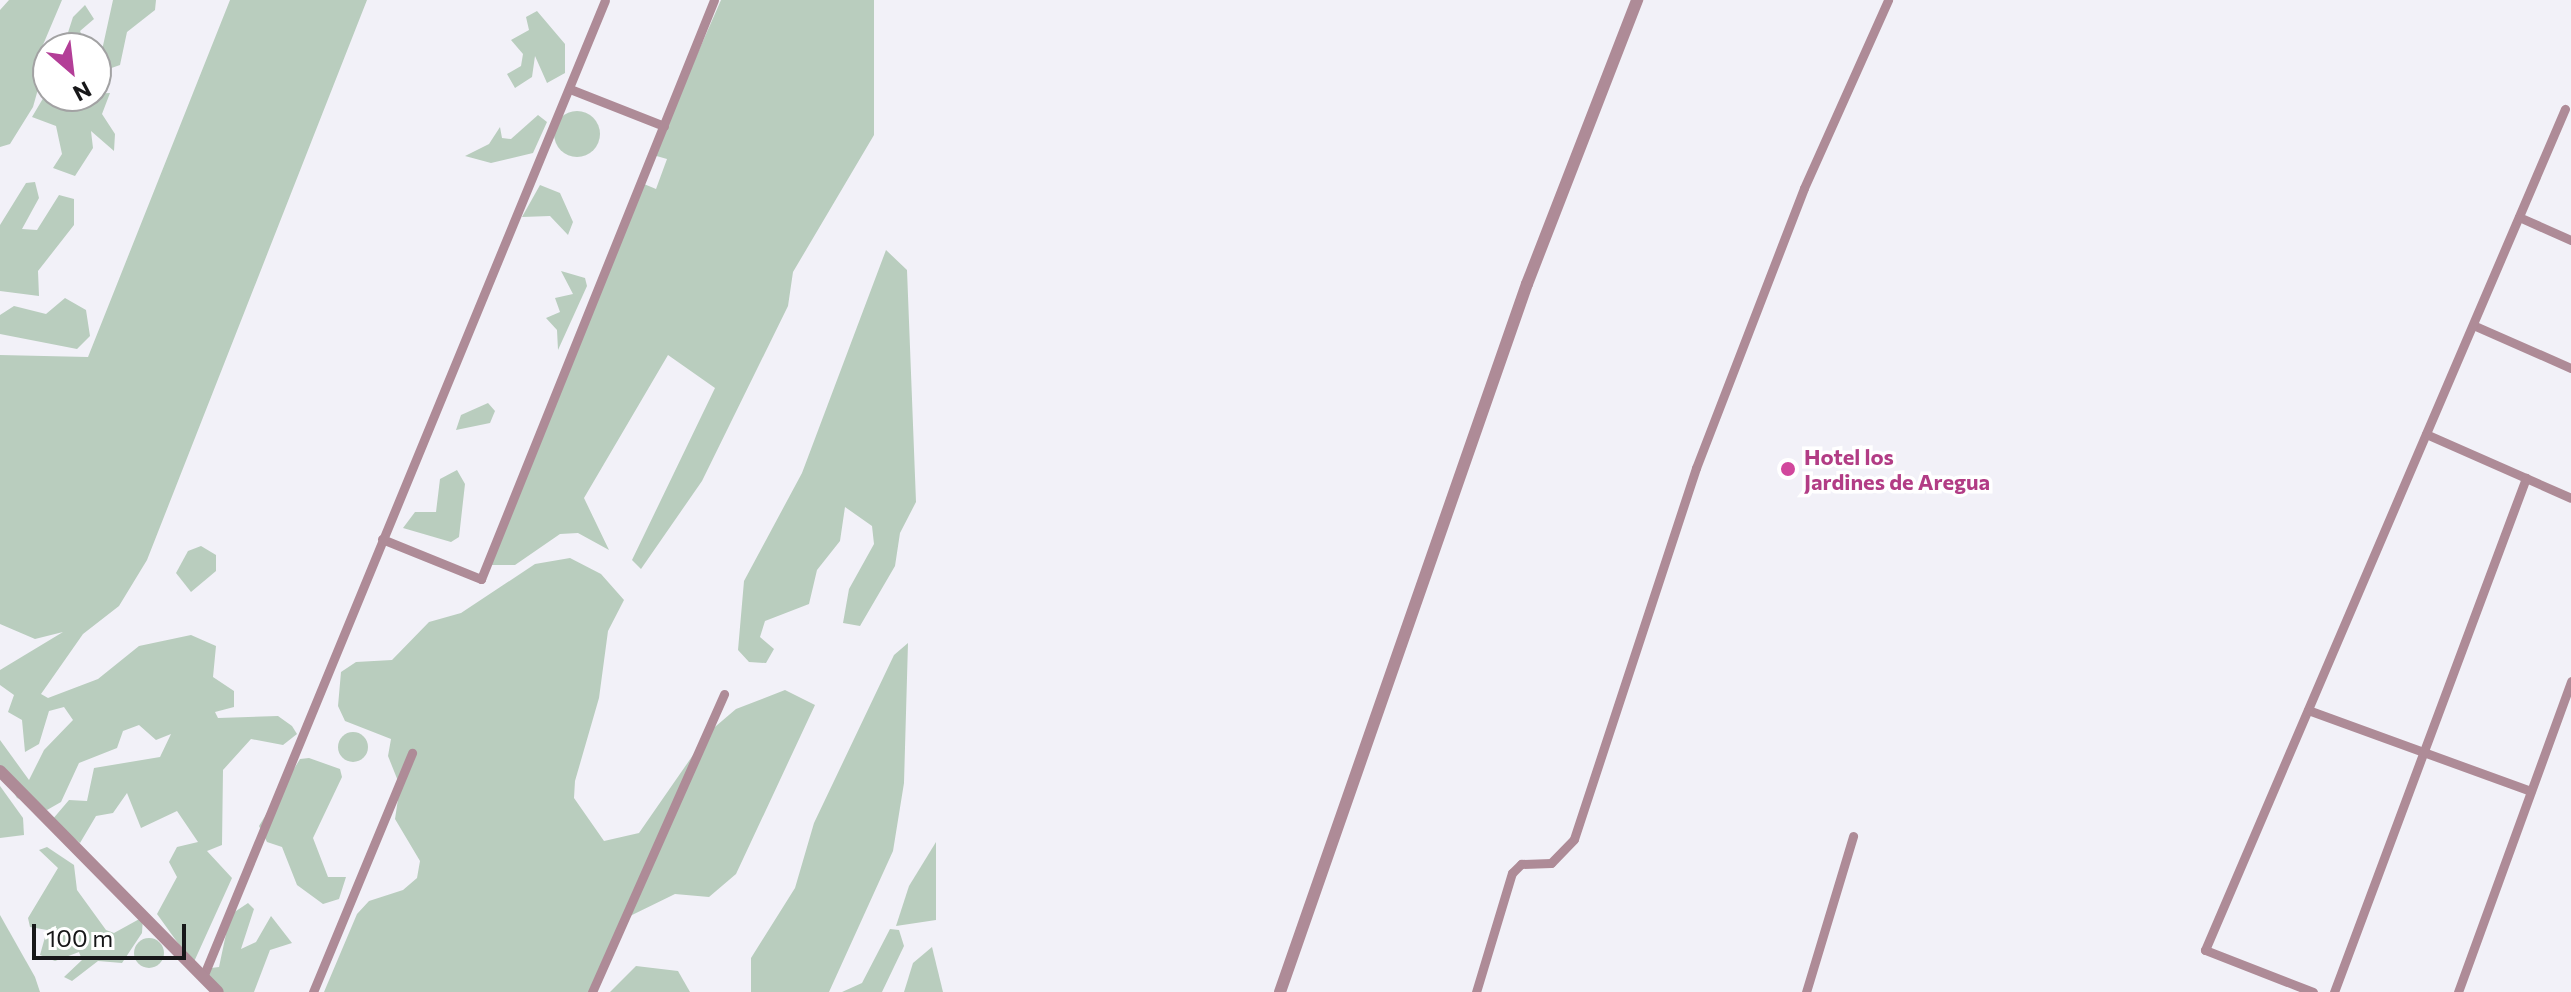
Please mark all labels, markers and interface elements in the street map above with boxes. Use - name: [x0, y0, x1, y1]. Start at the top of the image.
- north arrow: [32, 32, 112, 112]
- text: N: [69, 76, 96, 108]
- place label: Hotel los Jardines de Aregua: [1804, 443, 1990, 494]
- marker: Hotel los Jardines de Aregua: [1779, 460, 1797, 478]
- scale bar: [36, 908, 190, 958]
- text: 100 m: [46, 923, 113, 952]

